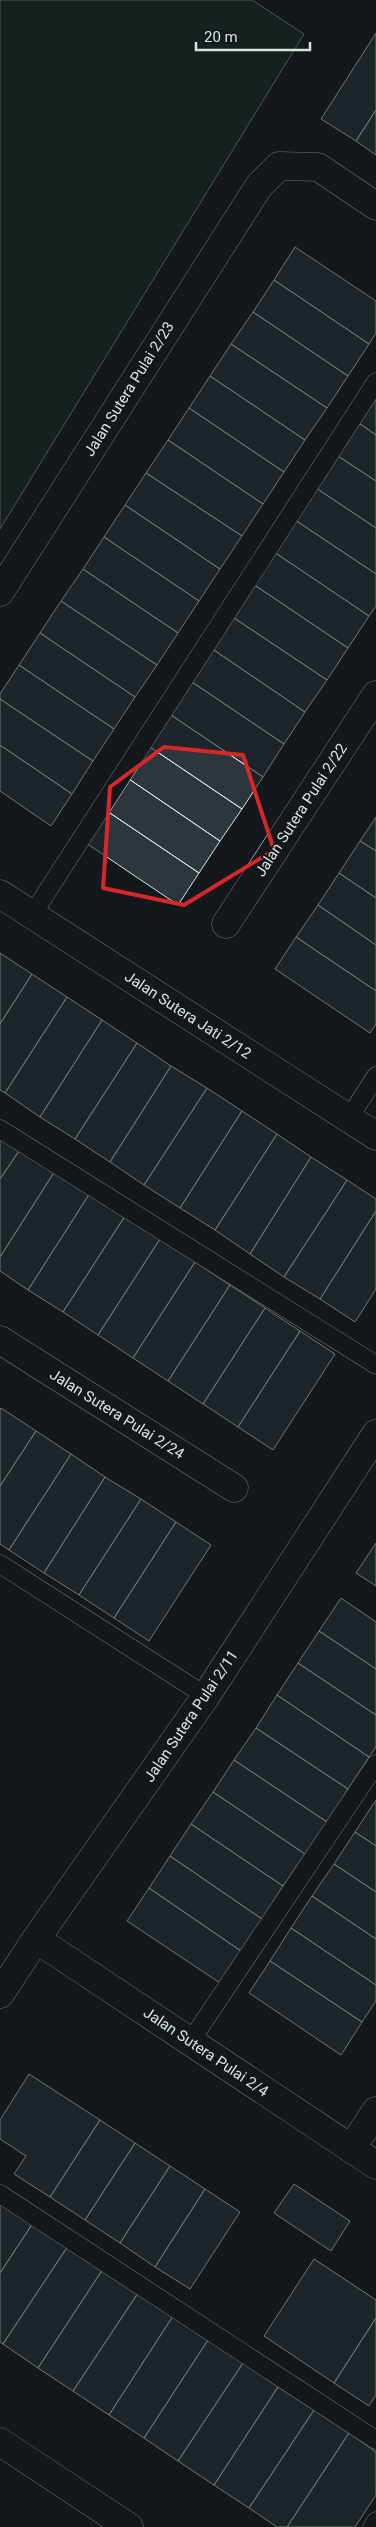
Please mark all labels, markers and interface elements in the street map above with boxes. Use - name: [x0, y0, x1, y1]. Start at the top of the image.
- scale bar: [196, 20, 310, 52]
- text: 20 m: [204, 28, 238, 46]
- street label: Jalan Sutera Pulai 2/23: [80, 318, 178, 460]
- street label: Jalan Sutera Pulai 2/22: [251, 740, 351, 880]
- street label: Jalan Sutera Jati 2/12: [121, 967, 255, 1063]
- street label: Jalan Sutera Pulai 2/24: [46, 1365, 188, 1463]
- street label: Jalan Sutera Pulai 2/11: [140, 1647, 242, 1785]
- street label: Jalan Sutera Pulai 2/4: [140, 2003, 272, 2101]

